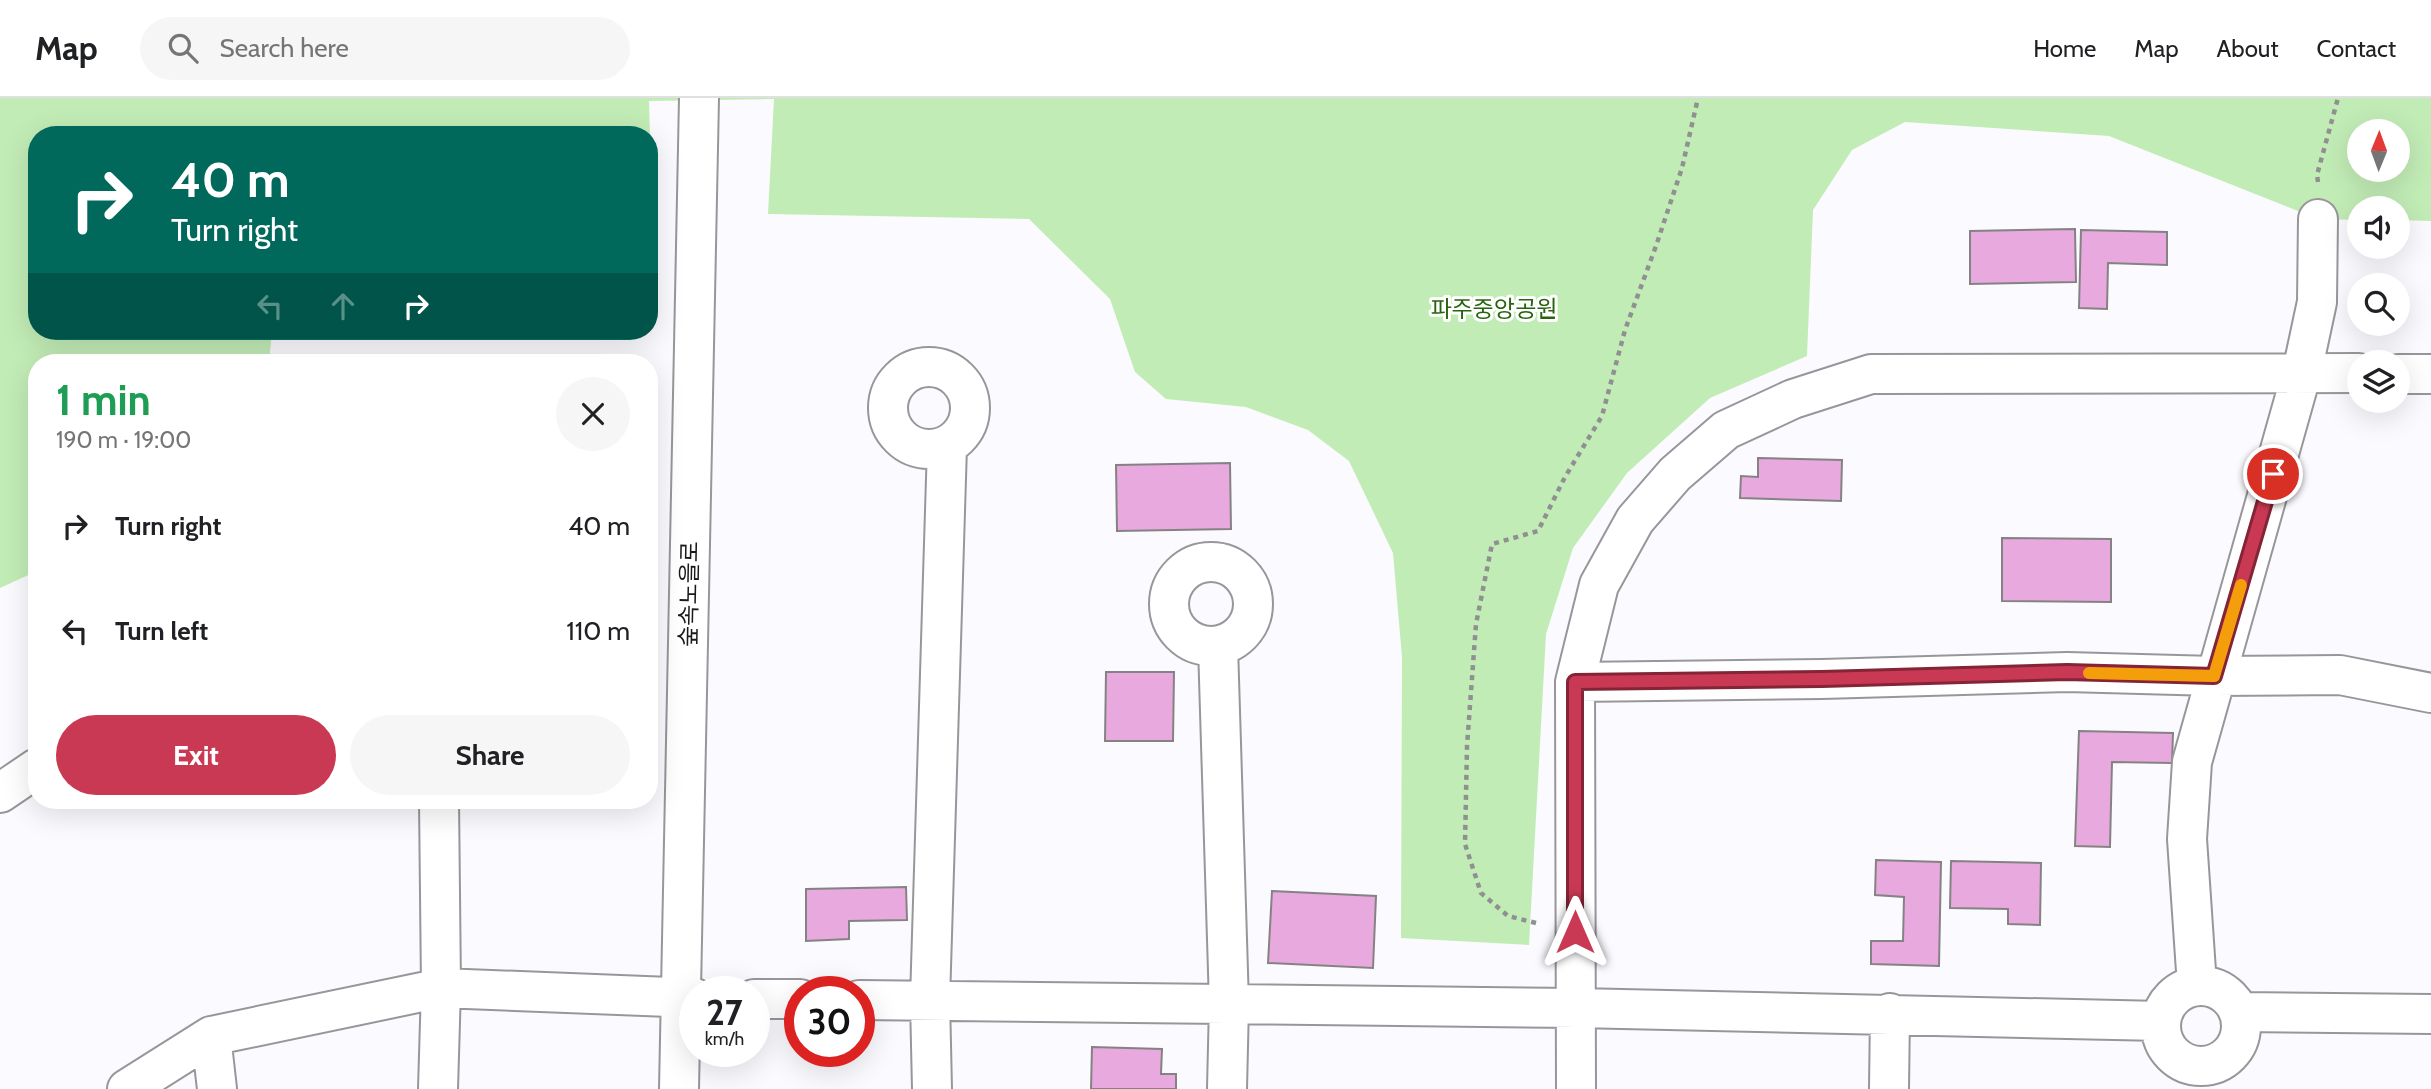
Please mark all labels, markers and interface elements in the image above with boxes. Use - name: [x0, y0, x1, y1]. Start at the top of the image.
- search box: [140, 17, 630, 80]
- text: Map: [35, 28, 98, 68]
- icon: search: [164, 29, 202, 67]
- text: Search here: [220, 32, 349, 64]
- text: Home: [2033, 34, 2096, 63]
- text: Map: [2134, 34, 2179, 63]
- text: About: [2217, 34, 2279, 63]
- text: Contact: [2317, 34, 2396, 63]
- north arrow: [2347, 119, 2410, 182]
- map controls: [2347, 119, 2410, 413]
- text: 40 m: [171, 150, 290, 209]
- icon: right: [56, 154, 147, 245]
- button: sound: [2347, 196, 2410, 259]
- text: Turn right: [171, 210, 298, 249]
- button: search: [2347, 273, 2410, 336]
- icon: left: [251, 287, 289, 325]
- icon: ahead: [324, 287, 362, 325]
- icon: right: [397, 287, 435, 325]
- park label: 파주중앙공원: [1431, 295, 1557, 323]
- button: layers: [2347, 350, 2410, 413]
- text: 1 min: [56, 374, 151, 426]
- button: close: [556, 377, 630, 451]
- text: 190 m · 19:00: [56, 426, 191, 454]
- pin: [2243, 444, 2303, 504]
- icon: arrive: [2254, 455, 2292, 493]
- icon: right: [56, 507, 94, 545]
- text: Turn right: [115, 510, 221, 542]
- text: 40 m: [568, 510, 630, 542]
- street label: 숲속노을로: [674, 541, 704, 647]
- icon: left: [56, 612, 94, 650]
- text: Turn left: [115, 615, 208, 647]
- text: 110 m: [566, 615, 630, 647]
- button: Exit: [56, 715, 336, 795]
- button: Share: [350, 715, 630, 795]
- position arrow: [1538, 895, 1612, 969]
- speed limit sign: 30: [784, 976, 875, 1067]
- text: 27: [706, 991, 743, 1034]
- text: km/h: [705, 1028, 744, 1050]

